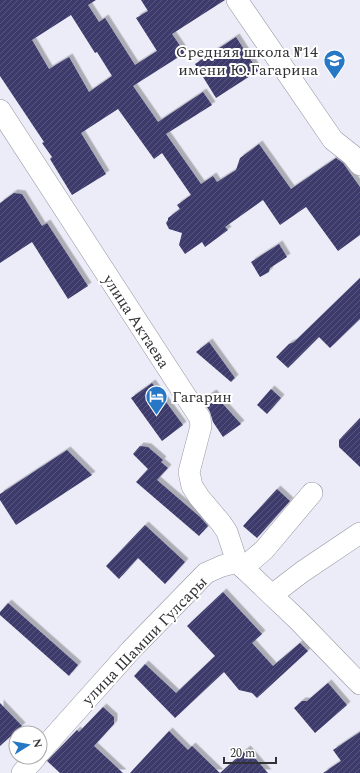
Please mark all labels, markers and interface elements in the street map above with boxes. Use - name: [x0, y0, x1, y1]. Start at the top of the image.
- place label: Средняя школа №14 имени Ю.Гагарина: [176, 40, 318, 82]
- school or university icon: Средняя школа №14 имени Ю.Гагарина: [321, 47, 347, 80]
- street label: улица Актаева: [96, 269, 176, 373]
- hotel icon: Гагарин: [144, 383, 170, 416]
- place label: Гагарин: [172, 385, 232, 409]
- street label: улица Шамши Гулсары: [76, 570, 213, 711]
- north arrow: [8, 725, 48, 765]
- text: N: [28, 737, 47, 749]
- scale bar: [224, 739, 276, 765]
- text: 20 m: [230, 744, 255, 763]

